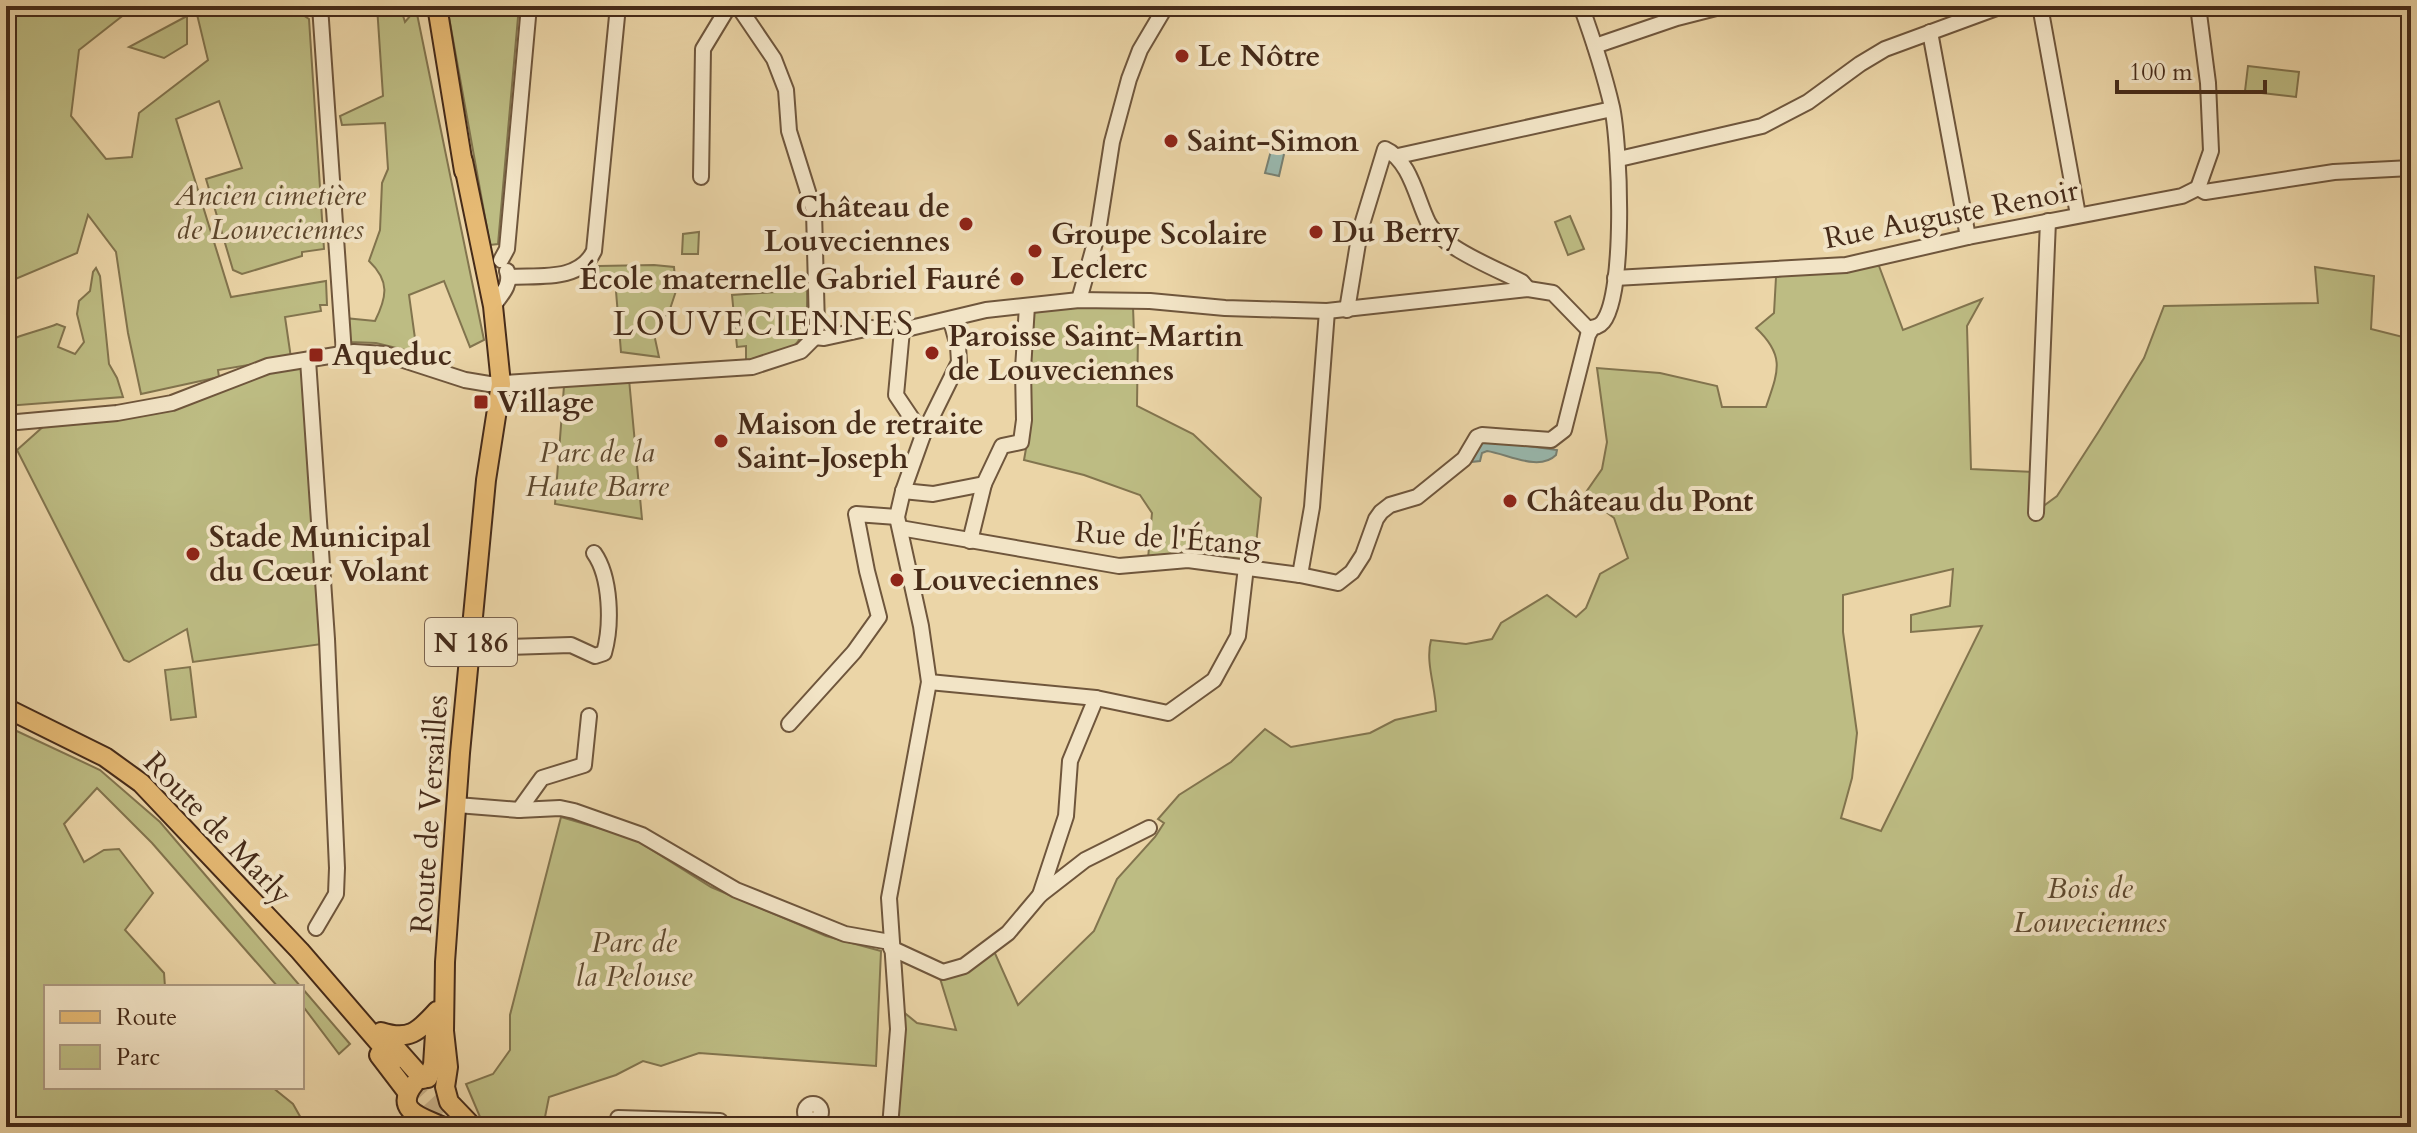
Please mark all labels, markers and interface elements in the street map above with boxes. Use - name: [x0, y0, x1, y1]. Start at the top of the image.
- place label: Le Nôtre: [1198, 36, 1320, 77]
- scale bar: [2117, 44, 2265, 94]
- marker: Le Nôtre: [1173, 47, 1191, 65]
- text: 100 m: [2129, 56, 2193, 89]
- place label: Saint-Simon: [1187, 121, 1359, 162]
- marker: Saint-Simon: [1162, 132, 1180, 150]
- street label: Rue Auguste Renoir: [1820, 170, 2082, 259]
- park label: Ancien cimetière de Louveciennes: [173, 175, 366, 250]
- place label: Château de Louveciennes: [764, 187, 950, 262]
- place label: Du Berry: [1332, 212, 1460, 253]
- place label: Groupe Scolaire Leclerc: [1051, 214, 1268, 289]
- marker: Château de Louveciennes: [957, 215, 975, 233]
- marker: Du Berry: [1307, 223, 1325, 241]
- marker: Groupe Scolaire Leclerc: [1026, 242, 1044, 260]
- place label: École maternelle Gabriel Fauré: [579, 259, 1001, 300]
- marker: École maternelle Gabriel Fauré: [1008, 270, 1026, 288]
- district label: LOUVECIENNES: [613, 301, 915, 347]
- place label: Paroisse Saint-Martin de Louveciennes: [948, 316, 1243, 391]
- place label: Aqueduc: [332, 335, 452, 376]
- marker: Paroisse Saint-Martin de Louveciennes: [923, 344, 941, 362]
- marker: Aqueduc: [307, 346, 325, 364]
- place label: Village: [497, 382, 595, 423]
- marker: Village: [472, 393, 490, 411]
- place label: Maison de retraite Saint-Joseph: [737, 404, 984, 479]
- park label: Parc de la Haute Barre: [525, 432, 669, 507]
- marker: Maison de retraite Saint-Joseph: [712, 432, 730, 450]
- place label: Château du Pont: [1526, 481, 1754, 522]
- marker: Château du Pont: [1501, 492, 1519, 510]
- street label: Rue de l'Étang: [1074, 512, 1262, 565]
- place label: Stade Municipal du Cœur Volant: [209, 517, 431, 592]
- marker: Stade Municipal du Cœur Volant: [184, 545, 202, 563]
- place label: Louveciennes: [913, 560, 1099, 601]
- marker: Louveciennes: [888, 571, 906, 589]
- road number: N 186: [425, 618, 517, 666]
- street label: Route de Versailles: [401, 693, 458, 935]
- street label: Route de Marly: [134, 743, 301, 914]
- park label: Bois de Louveciennes: [2013, 868, 2167, 943]
- park label: Parc de la Pelouse: [576, 922, 693, 997]
- legend: [44, 985, 304, 1089]
- text: Route: [116, 1001, 177, 1034]
- text: Parc: [116, 1041, 160, 1074]

